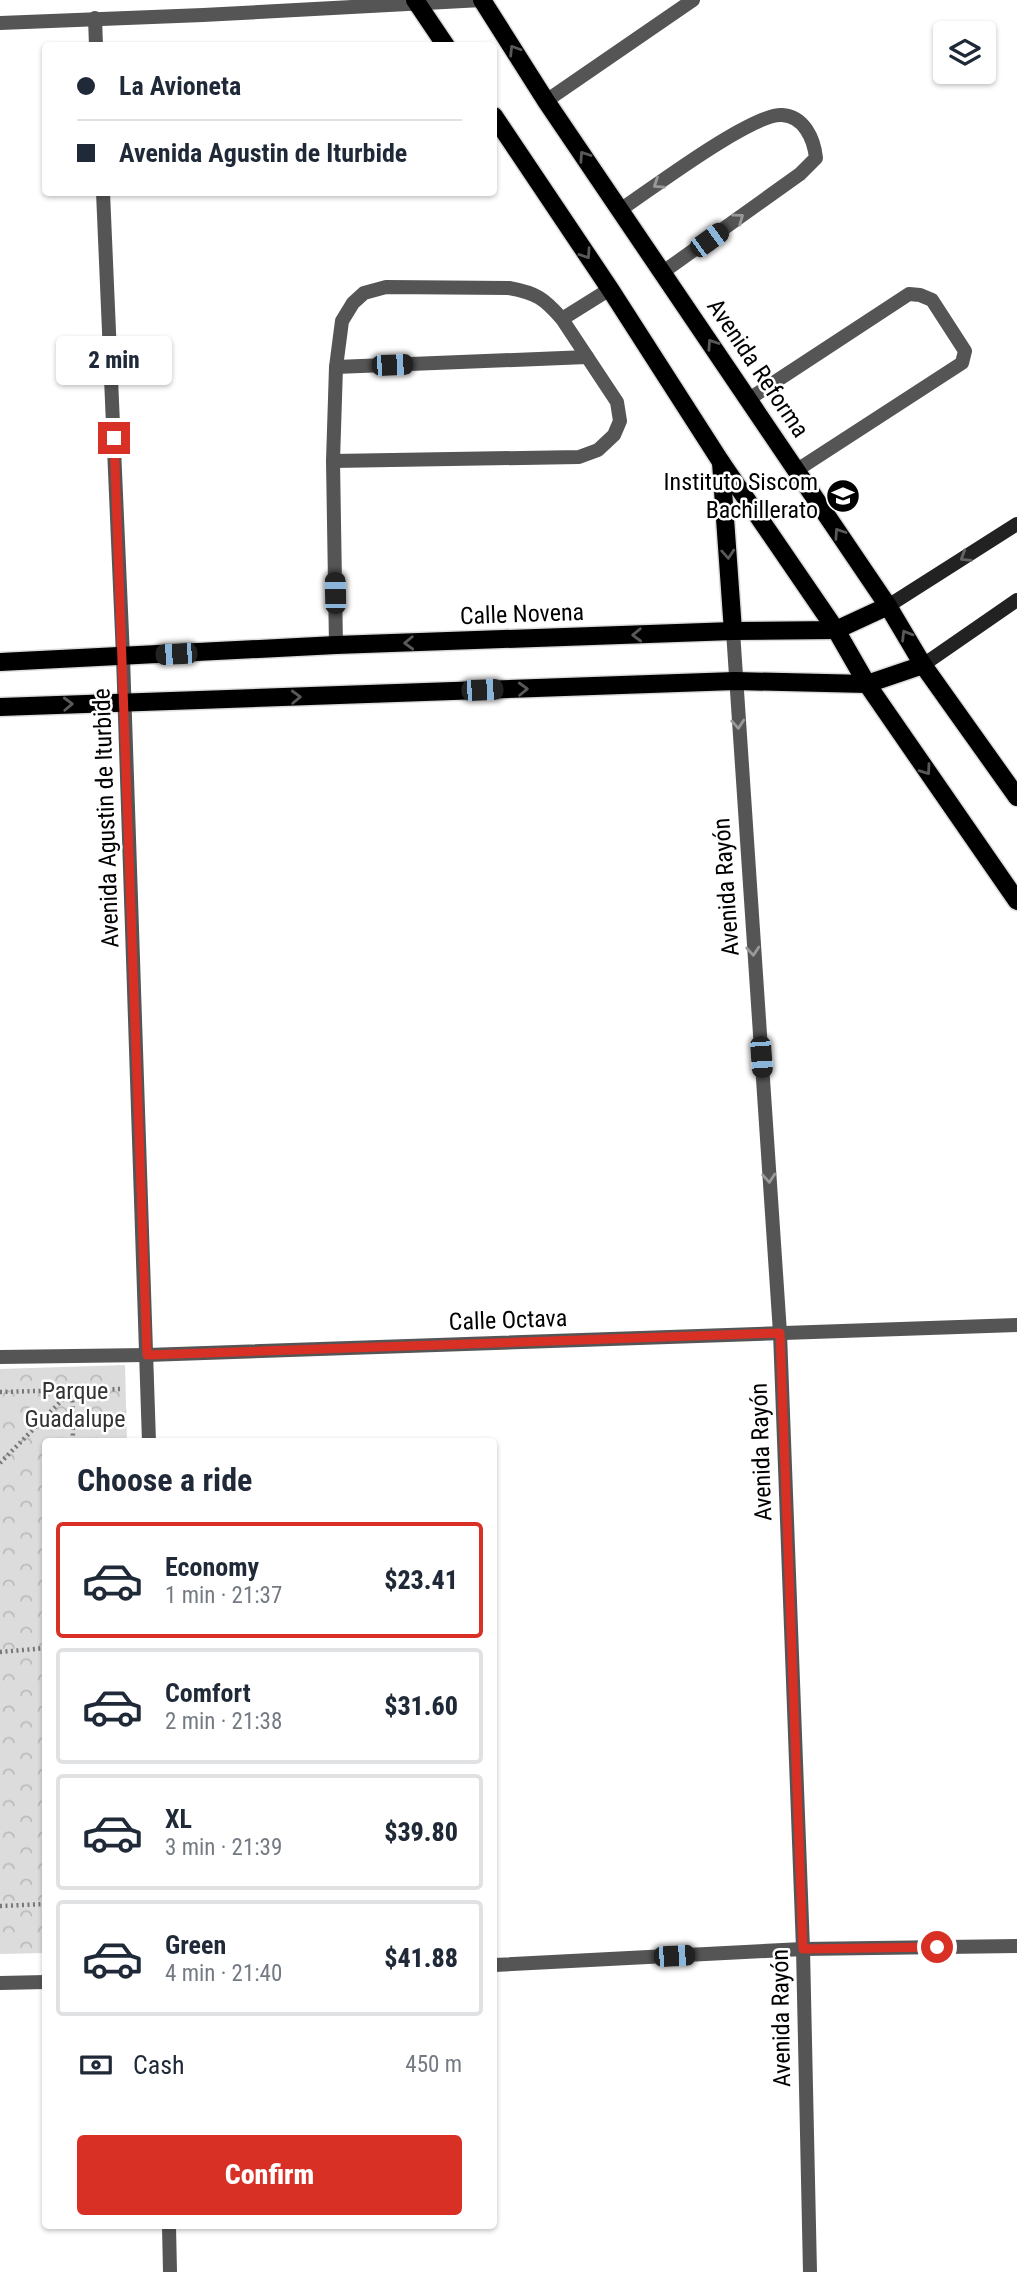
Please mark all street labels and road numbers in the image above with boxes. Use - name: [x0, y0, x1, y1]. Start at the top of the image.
- street label: Avenida Reforma: [701, 293, 815, 443]
- street label: Calle Novena: [459, 598, 585, 630]
- street label: Avenida Agustin de Iturbide: [87, 688, 125, 948]
- street label: Avenida Rayón: [707, 817, 745, 957]
- street label: Calle Octava: [448, 1304, 568, 1336]
- street label: Avenida Rayón: [745, 1382, 777, 1522]
- street label: Avenida Rayón: [766, 1949, 796, 2087]

